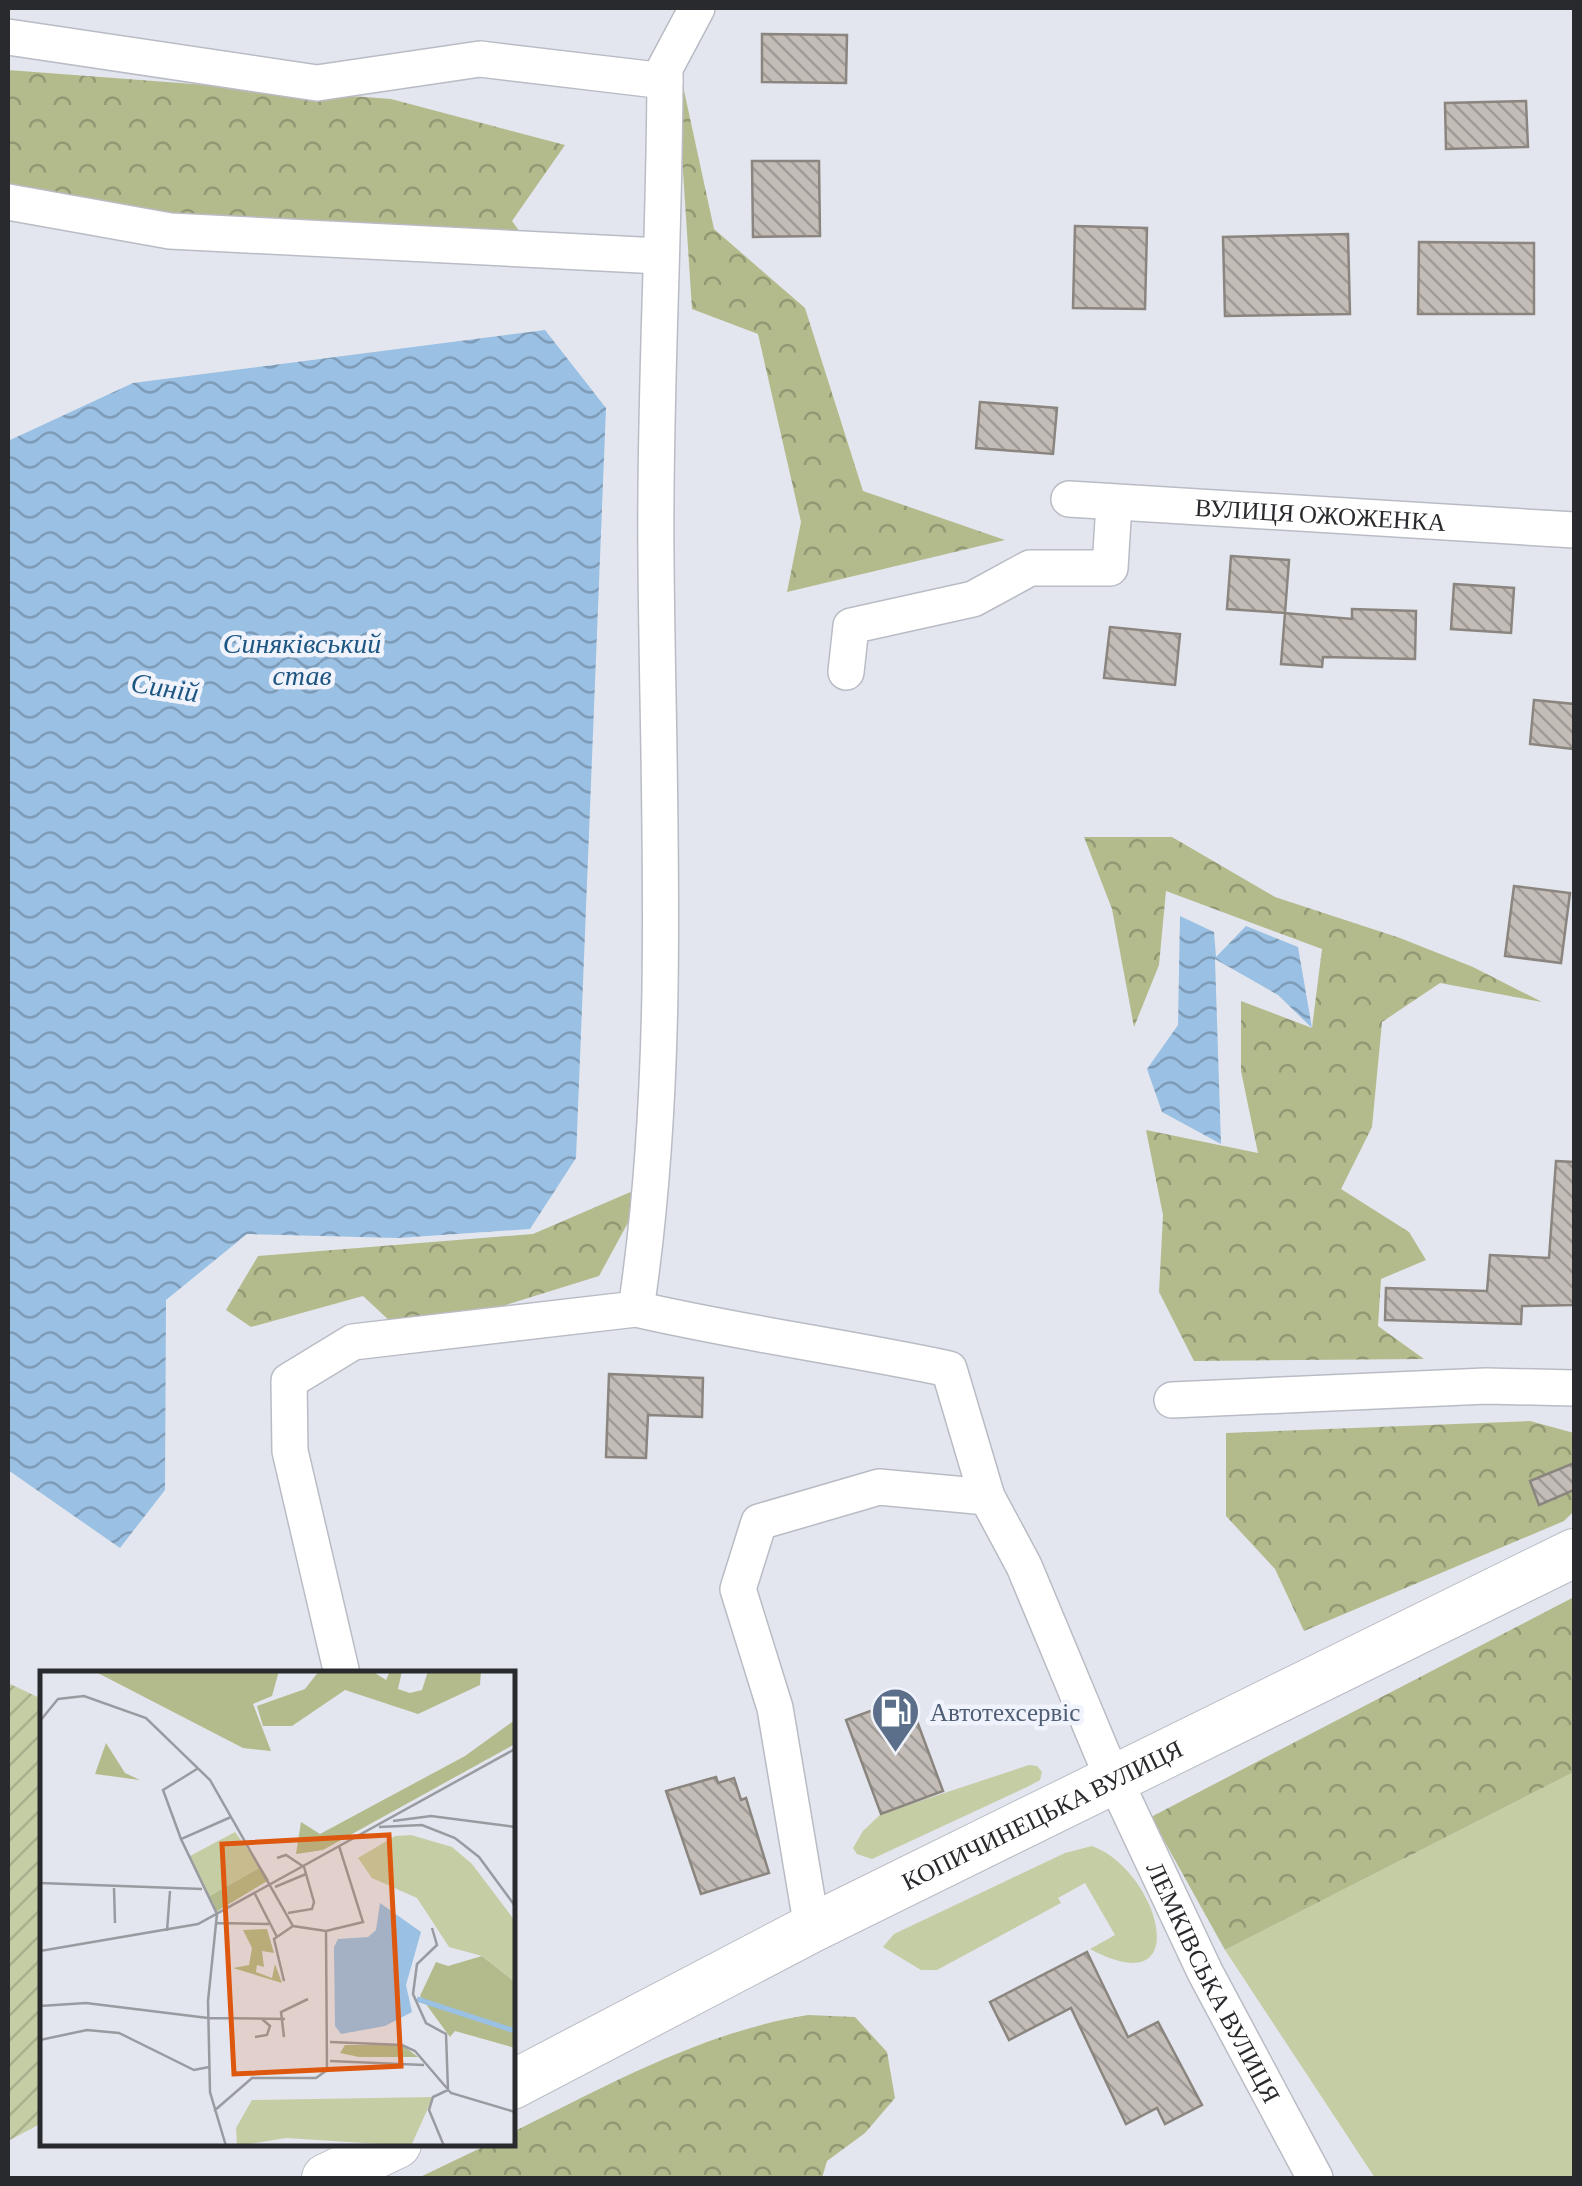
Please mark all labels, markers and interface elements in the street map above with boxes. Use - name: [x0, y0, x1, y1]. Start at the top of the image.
- street label: ВУЛИЦЯ ОЖОЖЕНКА: [1194, 494, 1447, 536]
- water label: Синяківський став: [223, 628, 381, 691]
- water label: Синій: [129, 667, 201, 708]
- inset map: [40, 1671, 515, 2146]
- fuel station icon: Автотехсервіс: [869, 1686, 921, 1754]
- place label: Автотехсервіс: [930, 1699, 1080, 1726]
- street label: КОПИЧИНЕЦЬКА ВУЛИЦЯ: [898, 1735, 1187, 1896]
- street label: ЛЕМКІВСЬКА ВУЛИЦЯ: [1141, 1858, 1285, 2107]

